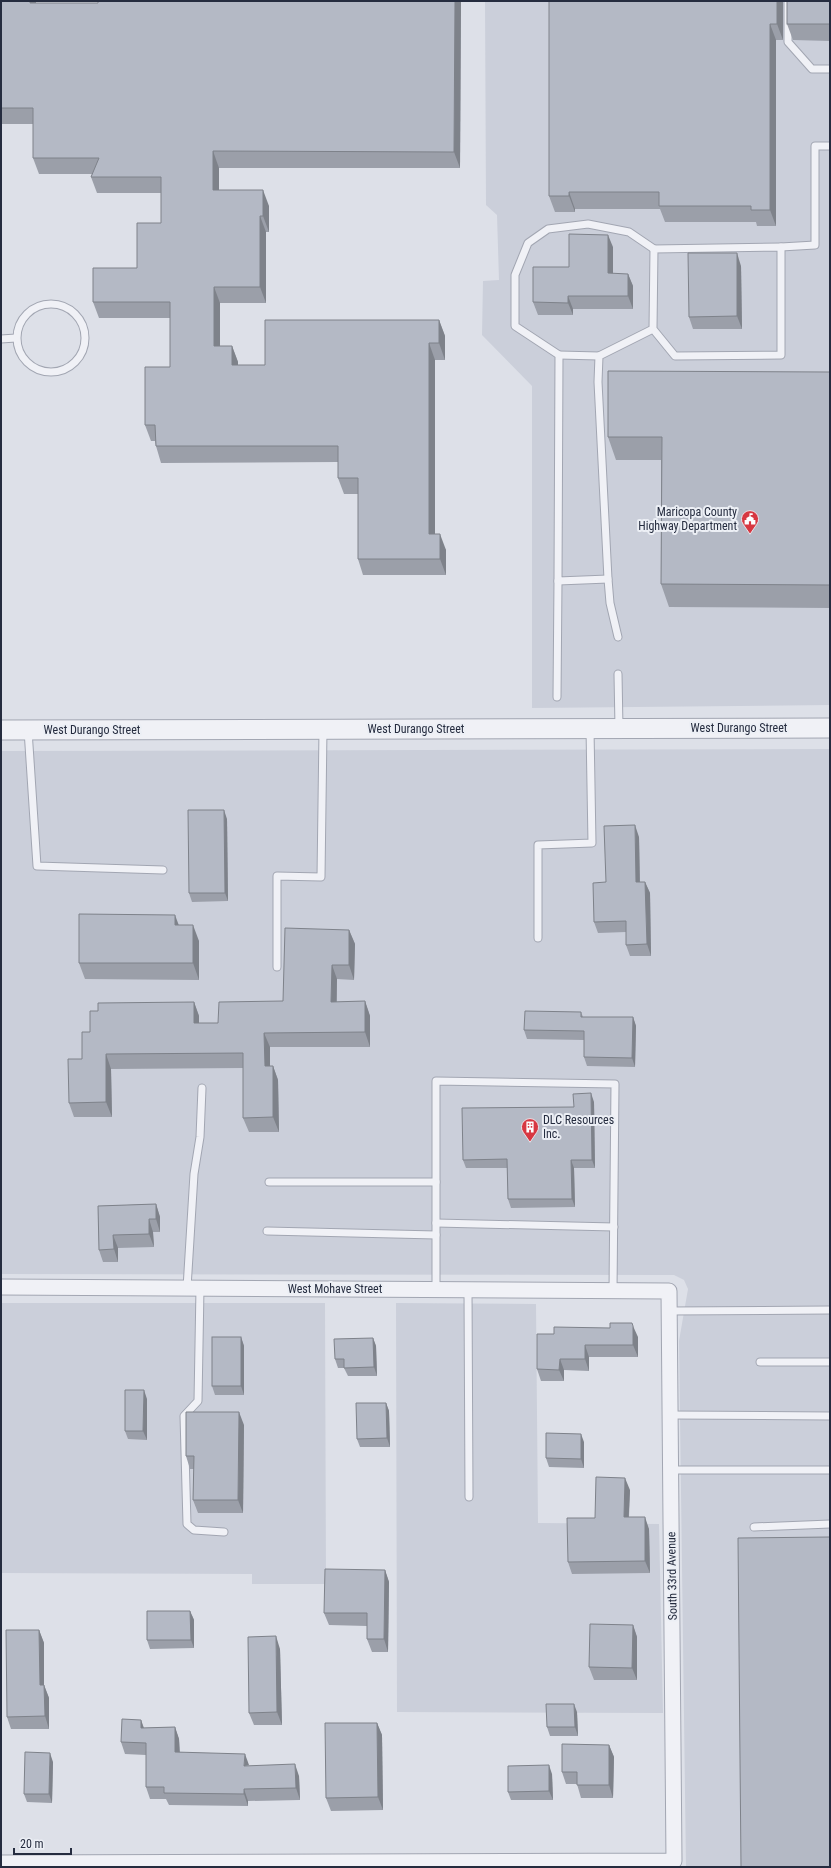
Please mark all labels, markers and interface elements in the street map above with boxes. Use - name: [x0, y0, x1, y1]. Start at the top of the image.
- place label: Maricopa County Highway Department: [638, 505, 737, 533]
- public building icon: Maricopa County Highway Department: [740, 509, 760, 534]
- street label: West Durango Street: [691, 721, 788, 735]
- street label: West Durango Street: [368, 722, 465, 736]
- street label: West Durango Street: [44, 723, 141, 737]
- place label: DLC Resources Inc.: [543, 1113, 614, 1141]
- building icon: DLC Resources Inc.: [520, 1117, 540, 1142]
- street label: West Mohave Street: [288, 1282, 383, 1296]
- street label: South 33rd Avenue: [664, 1531, 680, 1621]
- scale bar: [14, 1830, 71, 1856]
- text: 20 m: [20, 1837, 44, 1851]

